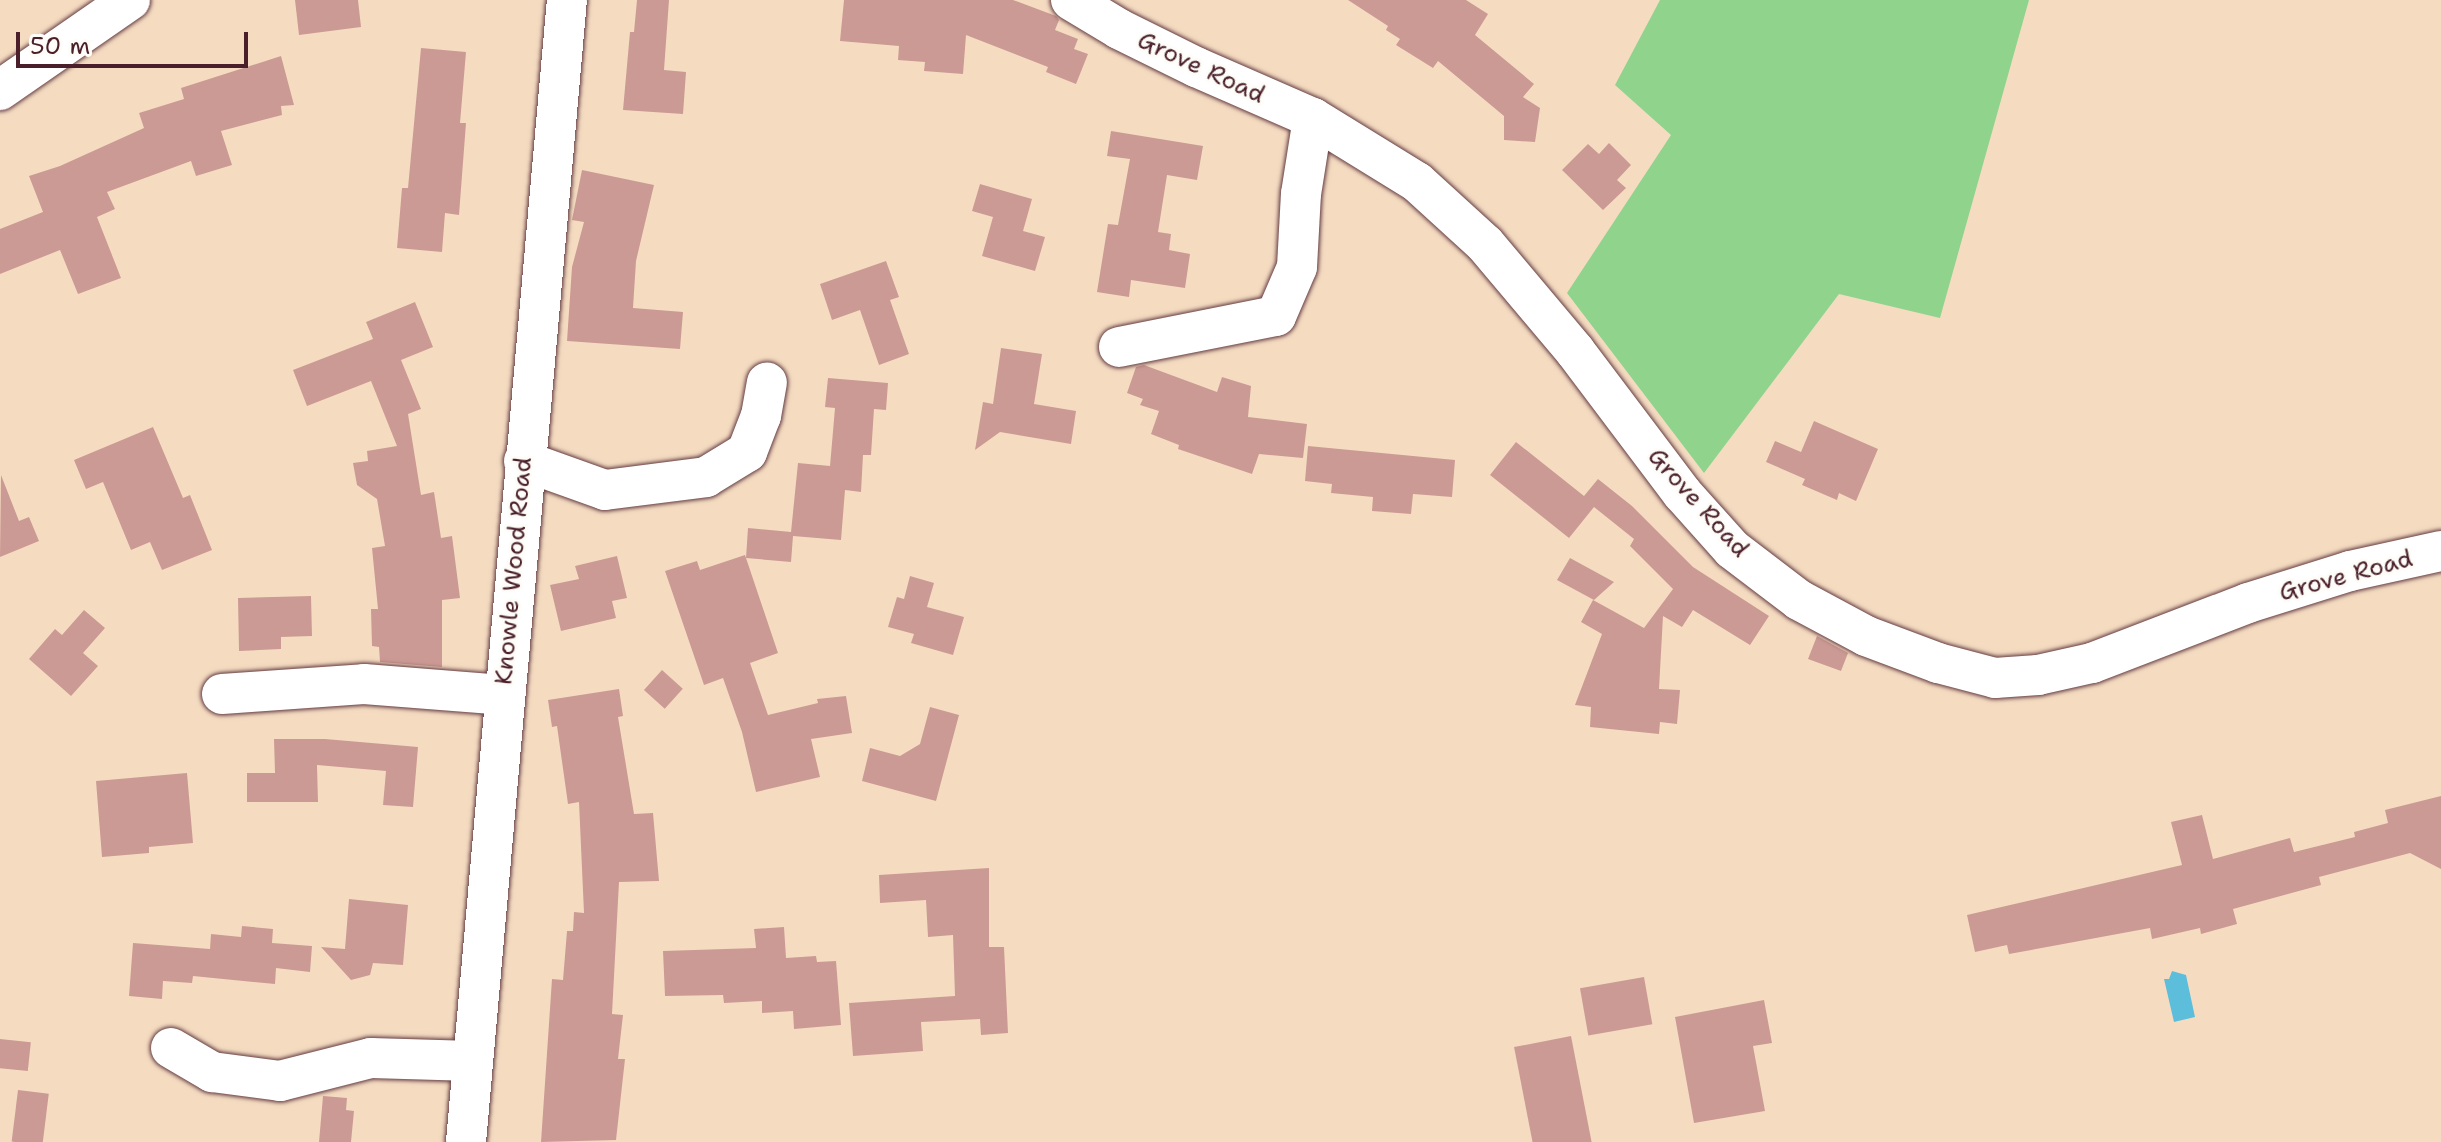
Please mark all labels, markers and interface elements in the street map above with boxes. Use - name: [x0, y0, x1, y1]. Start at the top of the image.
- scale bar: [20, 16, 252, 66]
- street label: Grove Road: [1133, 26, 1269, 110]
- text: 50 m: [30, 30, 90, 62]
- street label: Grove Road: [1641, 442, 1755, 564]
- street label: Knowle Wood Road: [490, 456, 538, 686]
- street label: Grove Road: [2276, 544, 2416, 608]

